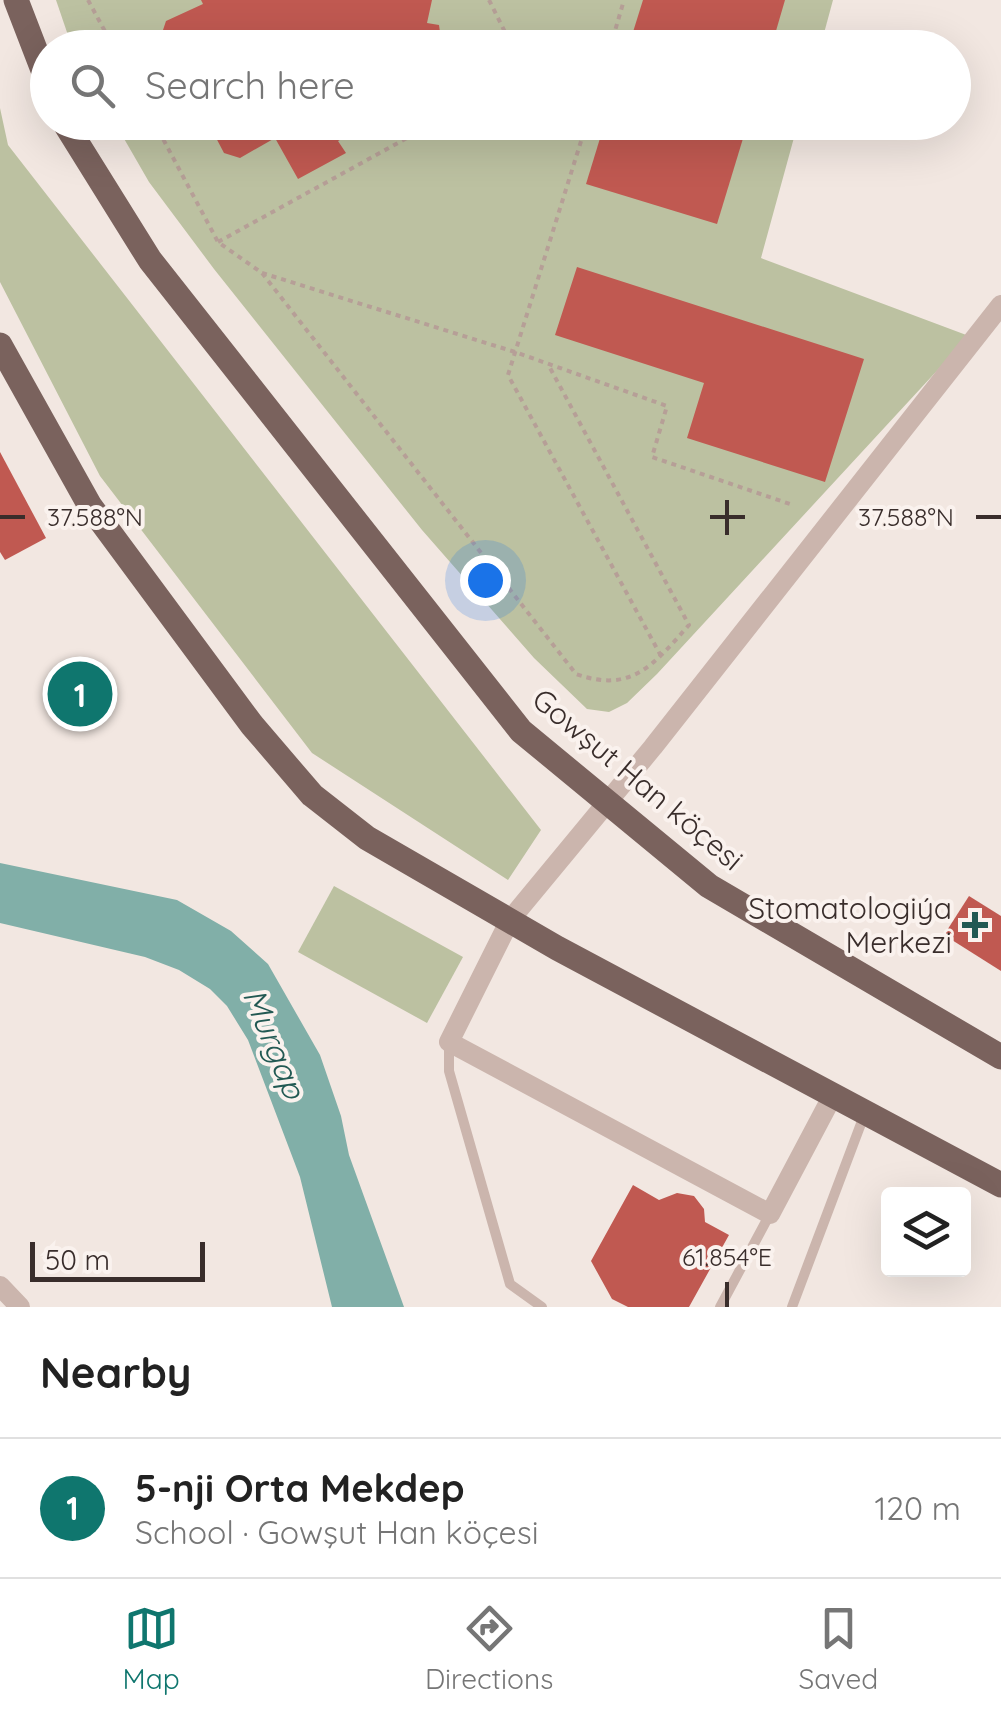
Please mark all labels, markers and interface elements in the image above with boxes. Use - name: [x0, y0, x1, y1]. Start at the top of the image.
- search box: [30, 30, 971, 140]
- icon: search: [65, 58, 120, 113]
- text: Search here: [145, 61, 355, 109]
- text: 37.588°N: [47, 501, 143, 532]
- text: 37.588°N: [858, 501, 954, 532]
- your location: [460, 555, 511, 606]
- pin: 1: [48, 656, 112, 732]
- street label: Gowşut Han köçesi: [525, 680, 751, 878]
- place label: Stomatologiýa Merkezi: [748, 889, 952, 961]
- marker: Stomatologiýa Merkezi: [962, 912, 988, 938]
- water label: Murgap: [235, 982, 316, 1105]
- map controls: [881, 1187, 971, 1277]
- button: layers: [881, 1187, 971, 1277]
- scale bar: [30, 1237, 205, 1282]
- text: 61.854°E: [682, 1241, 772, 1272]
- text: 50 m: [45, 1242, 110, 1277]
- text: Nearby: [40, 1346, 191, 1399]
- text: 5-nji Orta Mekdep: [135, 1464, 465, 1512]
- text: 1: [66, 1488, 79, 1528]
- text: 120 m: [874, 1488, 961, 1528]
- text: School · Gowşut Han köçesi: [135, 1512, 539, 1552]
- tab: Map: [123, 1601, 180, 1696]
- tab: Directions: [425, 1601, 553, 1696]
- tab: Saved: [799, 1601, 878, 1696]

